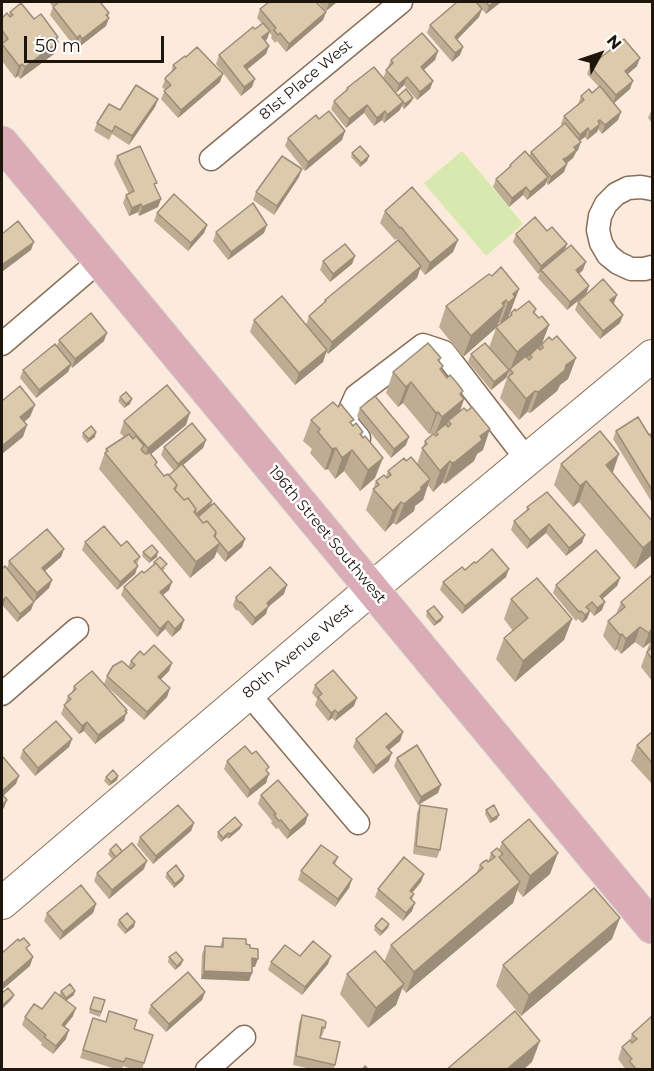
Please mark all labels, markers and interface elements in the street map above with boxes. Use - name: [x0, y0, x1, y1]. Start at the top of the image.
- scale bar: [27, 24, 166, 62]
- north arrow: [570, 24, 630, 84]
- text: N: [603, 31, 626, 53]
- text: 50 m: [35, 35, 81, 57]
- street label: 81st Place West: [256, 36, 356, 124]
- street label: 196th Street Southwest: [264, 463, 390, 607]
- street label: 80th Avenue West: [239, 600, 357, 702]

